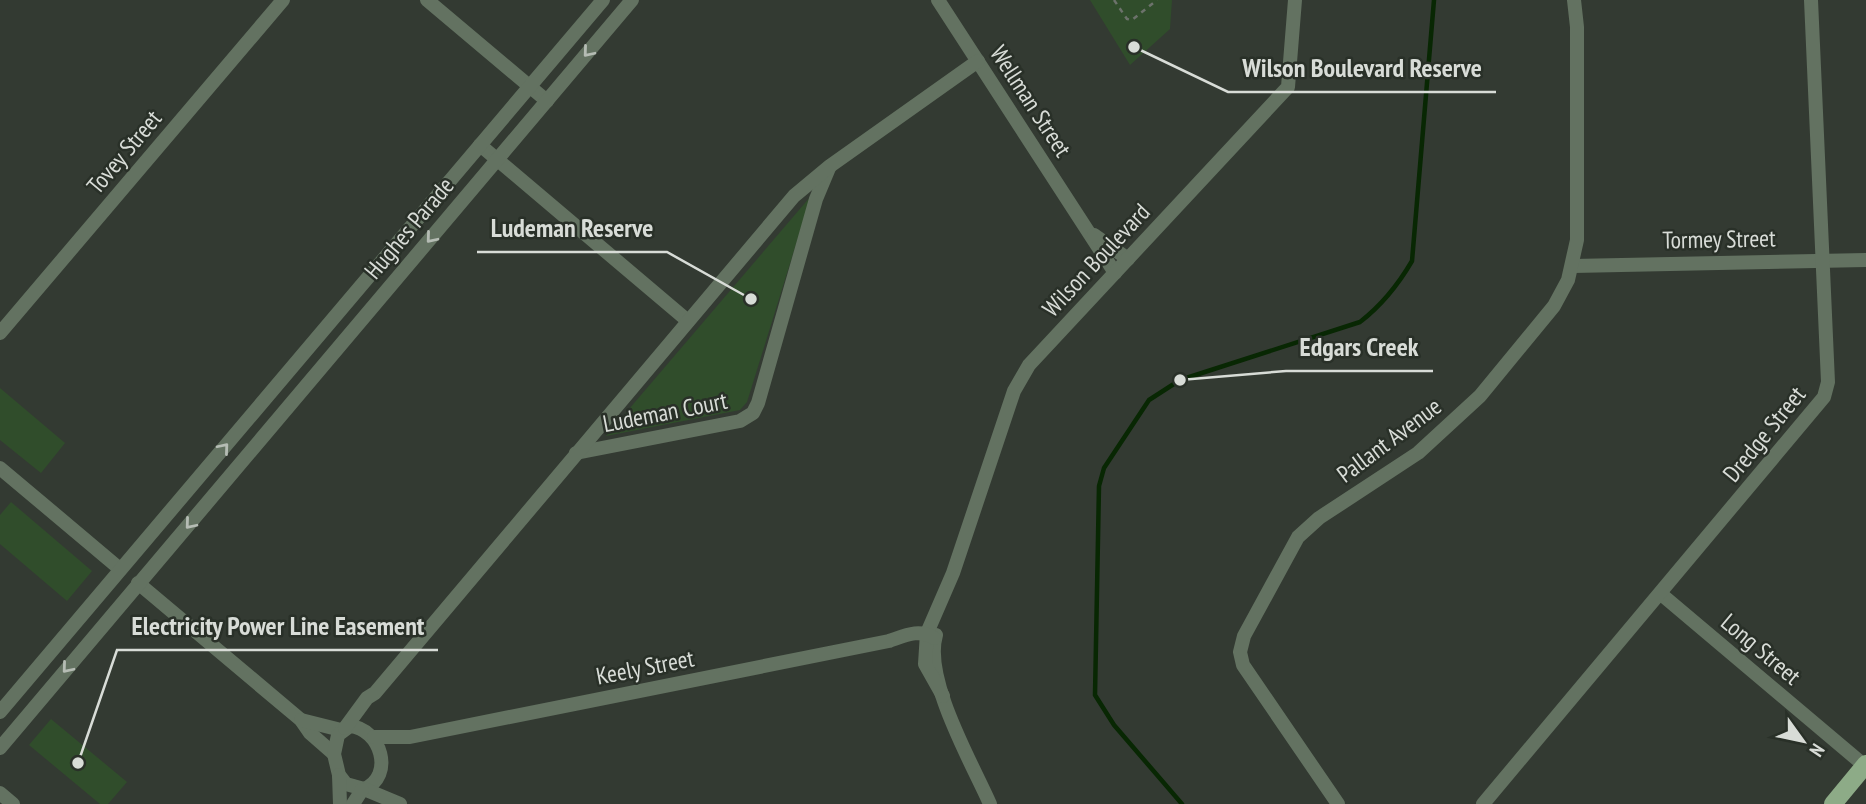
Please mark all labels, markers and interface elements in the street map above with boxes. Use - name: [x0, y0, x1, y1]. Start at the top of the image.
- street label: Wellman Street: [983, 39, 1079, 163]
- one-way arrow: [584, 44, 596, 57]
- callout: Wilson Boulevard Reserve: [1228, 45, 1496, 92]
- text: Wilson Boulevard Reserve: [1241, 51, 1482, 84]
- street label: Tovey Street: [80, 103, 168, 200]
- street label: Hughes Parade: [357, 171, 461, 285]
- street label: Wilson Boulevard: [1036, 197, 1156, 323]
- callout: Ludeman Reserve: [477, 205, 667, 252]
- text: Ludeman Reserve: [491, 211, 653, 244]
- street label: Tormey Street: [1662, 223, 1776, 255]
- one-way arrow: [427, 229, 439, 242]
- callout: Edgars Creek: [1286, 324, 1433, 371]
- text: Edgars Creek: [1299, 330, 1419, 363]
- street label: Dredge Street: [1716, 379, 1812, 488]
- street label: Ludeman Court: [600, 385, 730, 439]
- street label: Pallant Avenue: [1331, 391, 1447, 489]
- one-way arrow: [216, 443, 228, 456]
- one-way arrow: [185, 516, 198, 528]
- callout: Electricity Power Line Easement: [117, 603, 438, 650]
- street label: Long Street: [1715, 607, 1808, 692]
- text: Electricity Power Line Easement: [132, 609, 425, 642]
- street label: Keely Street: [593, 642, 697, 692]
- one-way arrow: [63, 660, 76, 672]
- north arrow: [1768, 706, 1838, 776]
- text: N: [1804, 739, 1830, 761]

